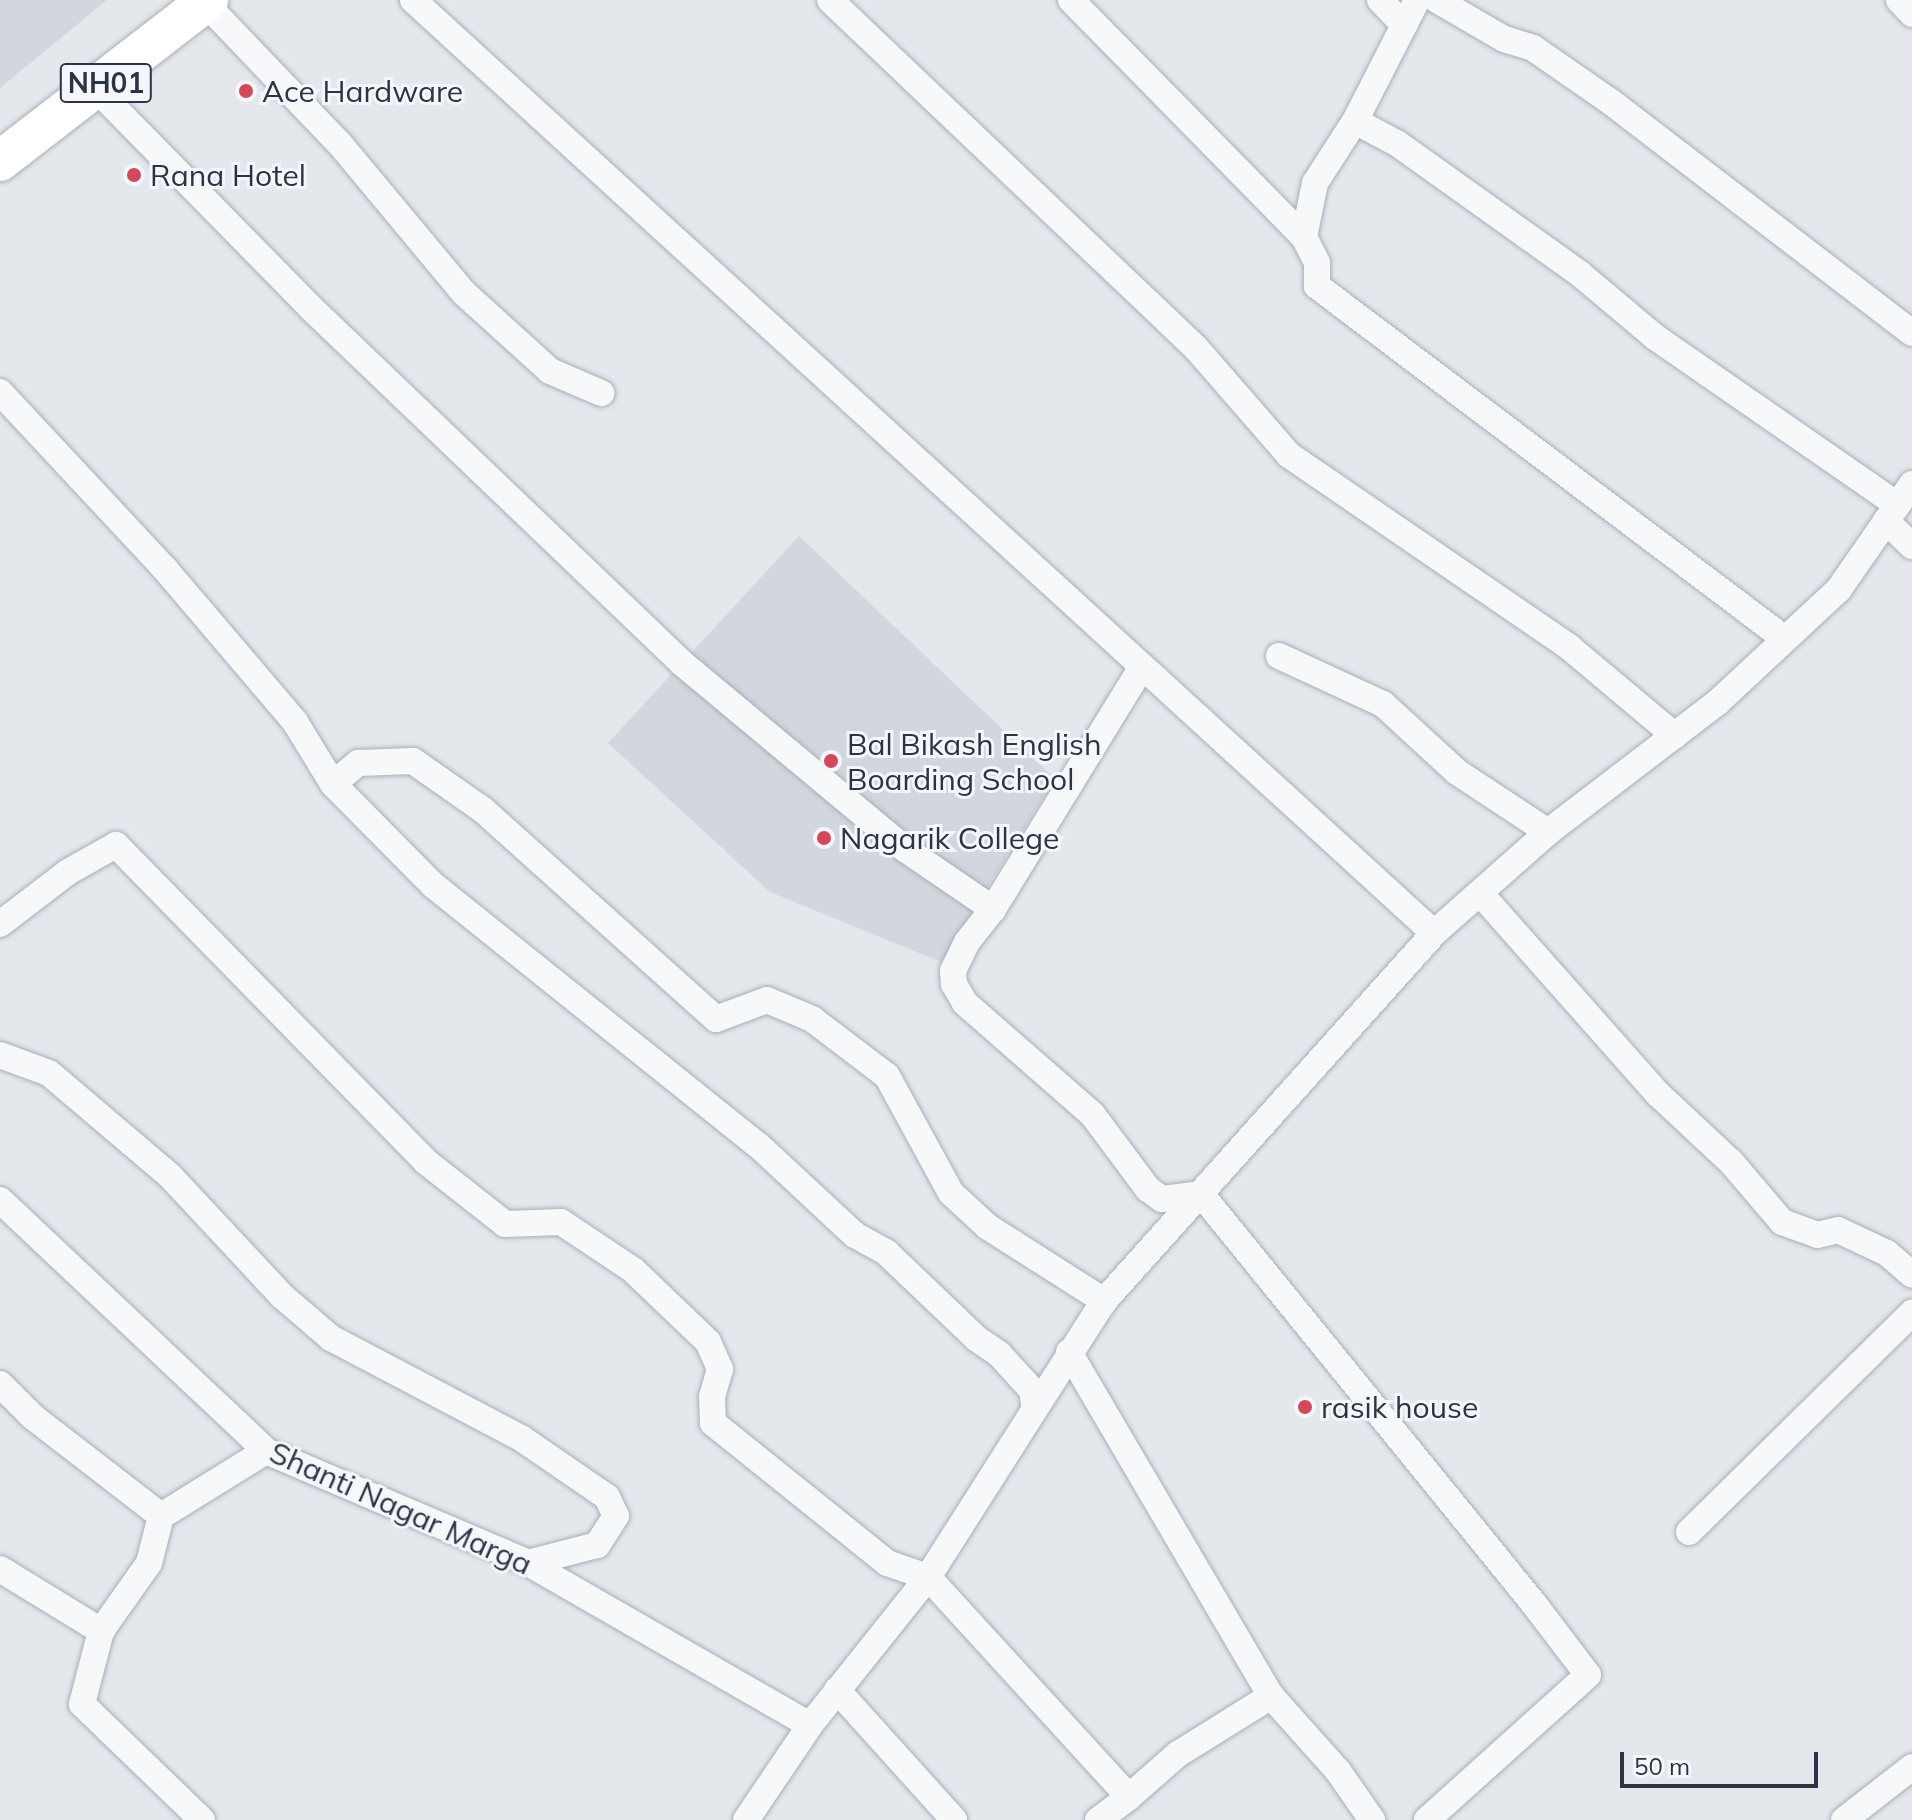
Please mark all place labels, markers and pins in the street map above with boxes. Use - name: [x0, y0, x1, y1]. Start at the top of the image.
- place label: Ace Hardware: [262, 73, 463, 109]
- marker: Ace Hardware: [237, 82, 255, 100]
- place label: Rana Hotel: [150, 157, 306, 193]
- marker: Rana Hotel: [125, 166, 143, 184]
- place label: Bal Bikash English Boarding School: [847, 726, 1102, 796]
- marker: Bal Bikash English Boarding School: [822, 752, 840, 770]
- place label: Nagarik College: [840, 820, 1059, 856]
- marker: Nagarik College: [815, 829, 833, 847]
- place label: rasik house: [1321, 1389, 1478, 1425]
- marker: rasik house: [1296, 1398, 1314, 1416]

